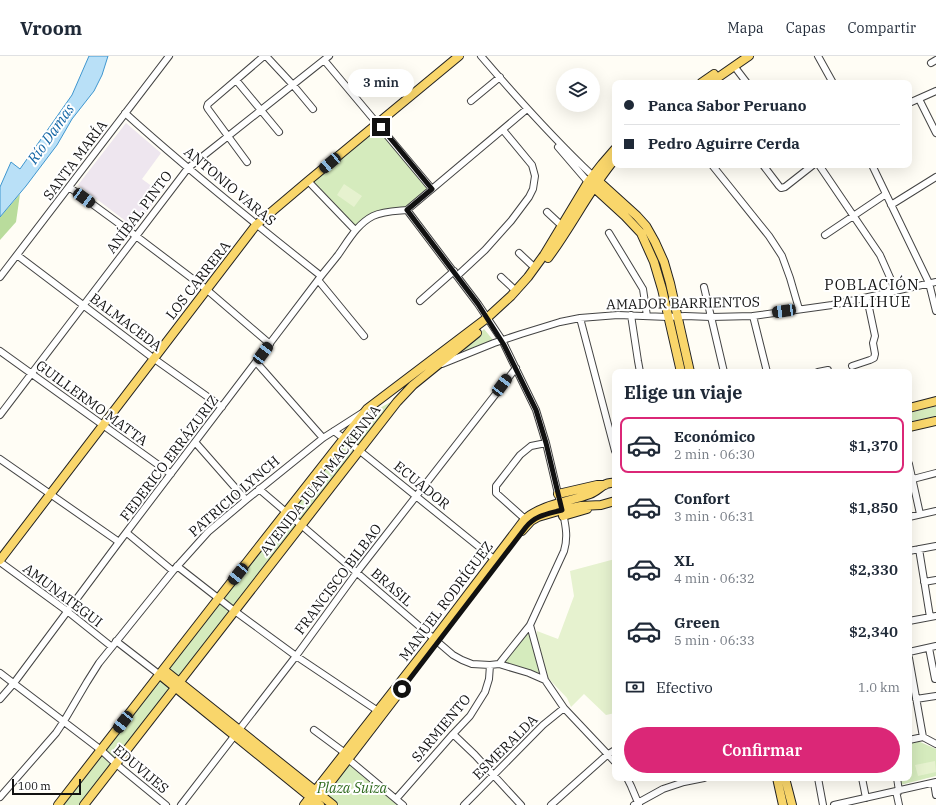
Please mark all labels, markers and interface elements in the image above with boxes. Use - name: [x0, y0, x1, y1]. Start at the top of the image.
- text: Vroom: [20, 16, 82, 40]
- text: Mapa: [728, 19, 764, 37]
- text: Capas: [786, 19, 826, 37]
- text: Compartir: [848, 19, 916, 37]
- map controls: [556, 68, 600, 112]
- button: layers: [556, 68, 600, 112]
- callout: 3 min: [348, 69, 414, 97]
- text: 3 min: [363, 74, 399, 91]
- text: Panca Sabor Peruano: [648, 96, 806, 115]
- water label: Río Damas: [22, 100, 78, 168]
- street label: SANTA MARÍA: [38, 116, 111, 204]
- route end: [372, 118, 390, 136]
- text: Pedro Aguirre Cerda: [648, 134, 800, 153]
- street label: ANTONIO VARAS: [180, 142, 280, 230]
- car: [317, 151, 343, 175]
- street label: ANÍBAL PINTO: [101, 166, 176, 257]
- car: [71, 186, 97, 210]
- street label: LOS CARRERA: [162, 237, 235, 323]
- district label: POBLACIÓN PAILIHUE: [824, 275, 920, 311]
- street label: BALMACEDA: [86, 289, 166, 355]
- street label: AMADOR BARRIENTOS: [606, 293, 760, 313]
- car: [771, 303, 797, 319]
- car: [251, 340, 275, 366]
- street label: GUILLERMO MATTA: [32, 356, 152, 450]
- car: [490, 372, 514, 398]
- text: Elige un viaje: [624, 381, 742, 404]
- street label: FEDERICO ERRÁZURIZ: [115, 391, 222, 524]
- street label: AVENIDA JUAN MACKENNA: [256, 401, 385, 559]
- icon: car: [626, 427, 662, 463]
- text: Económico: [674, 427, 755, 446]
- text: $1,370: [849, 436, 898, 455]
- text: 2 min · 06:30: [674, 446, 755, 463]
- street label: PATRICIO LYNCH: [185, 452, 283, 540]
- street label: ECUADOR: [390, 457, 454, 513]
- icon: car: [626, 489, 662, 525]
- text: Confort: [674, 489, 730, 508]
- text: $1,850: [849, 498, 898, 517]
- text: 3 min · 06:31: [674, 508, 755, 525]
- street label: FRANCISCO BILBAO: [290, 520, 386, 638]
- street label: MANUEL RODRÍGUEZ: [394, 537, 497, 664]
- icon: car: [626, 551, 662, 587]
- text: XL: [674, 551, 694, 570]
- street label: AMUNATEGUI: [20, 559, 106, 631]
- text: $2,330: [849, 560, 898, 579]
- car: [226, 561, 250, 587]
- street label: BRASIL: [367, 564, 417, 610]
- text: 4 min · 06:32: [674, 570, 755, 587]
- icon: car: [626, 613, 662, 649]
- text: Green: [674, 613, 720, 632]
- text: $2,340: [849, 622, 898, 641]
- text: 5 min · 06:33: [674, 632, 755, 649]
- icon: cash: [624, 676, 646, 698]
- text: Efectivo: [656, 678, 713, 697]
- text: 1.0 km: [858, 679, 900, 696]
- route start: [393, 680, 411, 698]
- street label: SARMIENTO: [407, 690, 475, 766]
- car: [111, 709, 135, 735]
- street label: ESMERALDA: [469, 710, 542, 783]
- button: Confirmar: [624, 727, 900, 773]
- street label: EDUVIJES: [110, 741, 172, 797]
- scale bar: [12, 777, 81, 796]
- text: 100 m: [18, 779, 51, 793]
- park label: Plaza Suiza: [316, 779, 387, 797]

